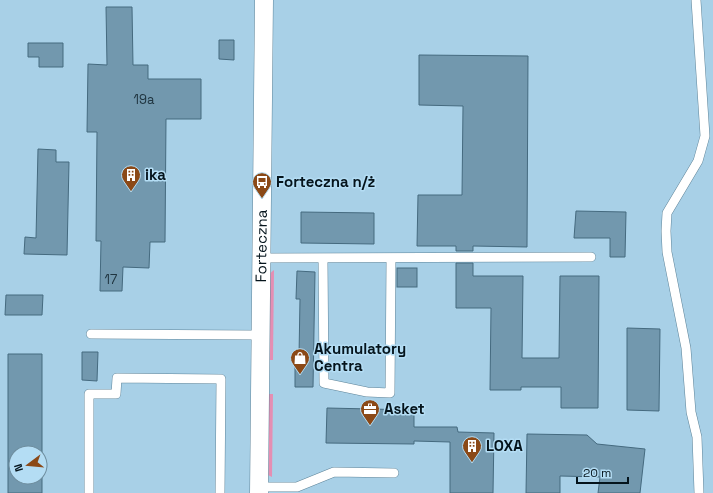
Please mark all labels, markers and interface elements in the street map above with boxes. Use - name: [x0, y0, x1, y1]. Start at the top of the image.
- house number: 19a: [134, 91, 155, 108]
- building icon: ika: [120, 164, 142, 192]
- place label: ika: [145, 165, 166, 184]
- bus stop icon: Forteczna n/ż: [251, 171, 273, 199]
- place label: Forteczna n/ż: [276, 172, 376, 191]
- street label: Forteczna: [251, 209, 271, 283]
- house number: 17: [105, 271, 117, 288]
- place label: Akumulatory Centra: [314, 339, 406, 375]
- shop icon: Akumulatory Centra: [289, 347, 311, 375]
- office icon: Asket: [359, 398, 381, 426]
- place label: Asket: [384, 399, 425, 418]
- building icon: LOXA: [461, 435, 483, 463]
- place label: LOXA: [486, 436, 523, 455]
- north arrow: [8, 445, 48, 485]
- scale bar: [577, 459, 628, 485]
- text: N: [11, 462, 26, 473]
- text: 20 m: [583, 465, 611, 481]

